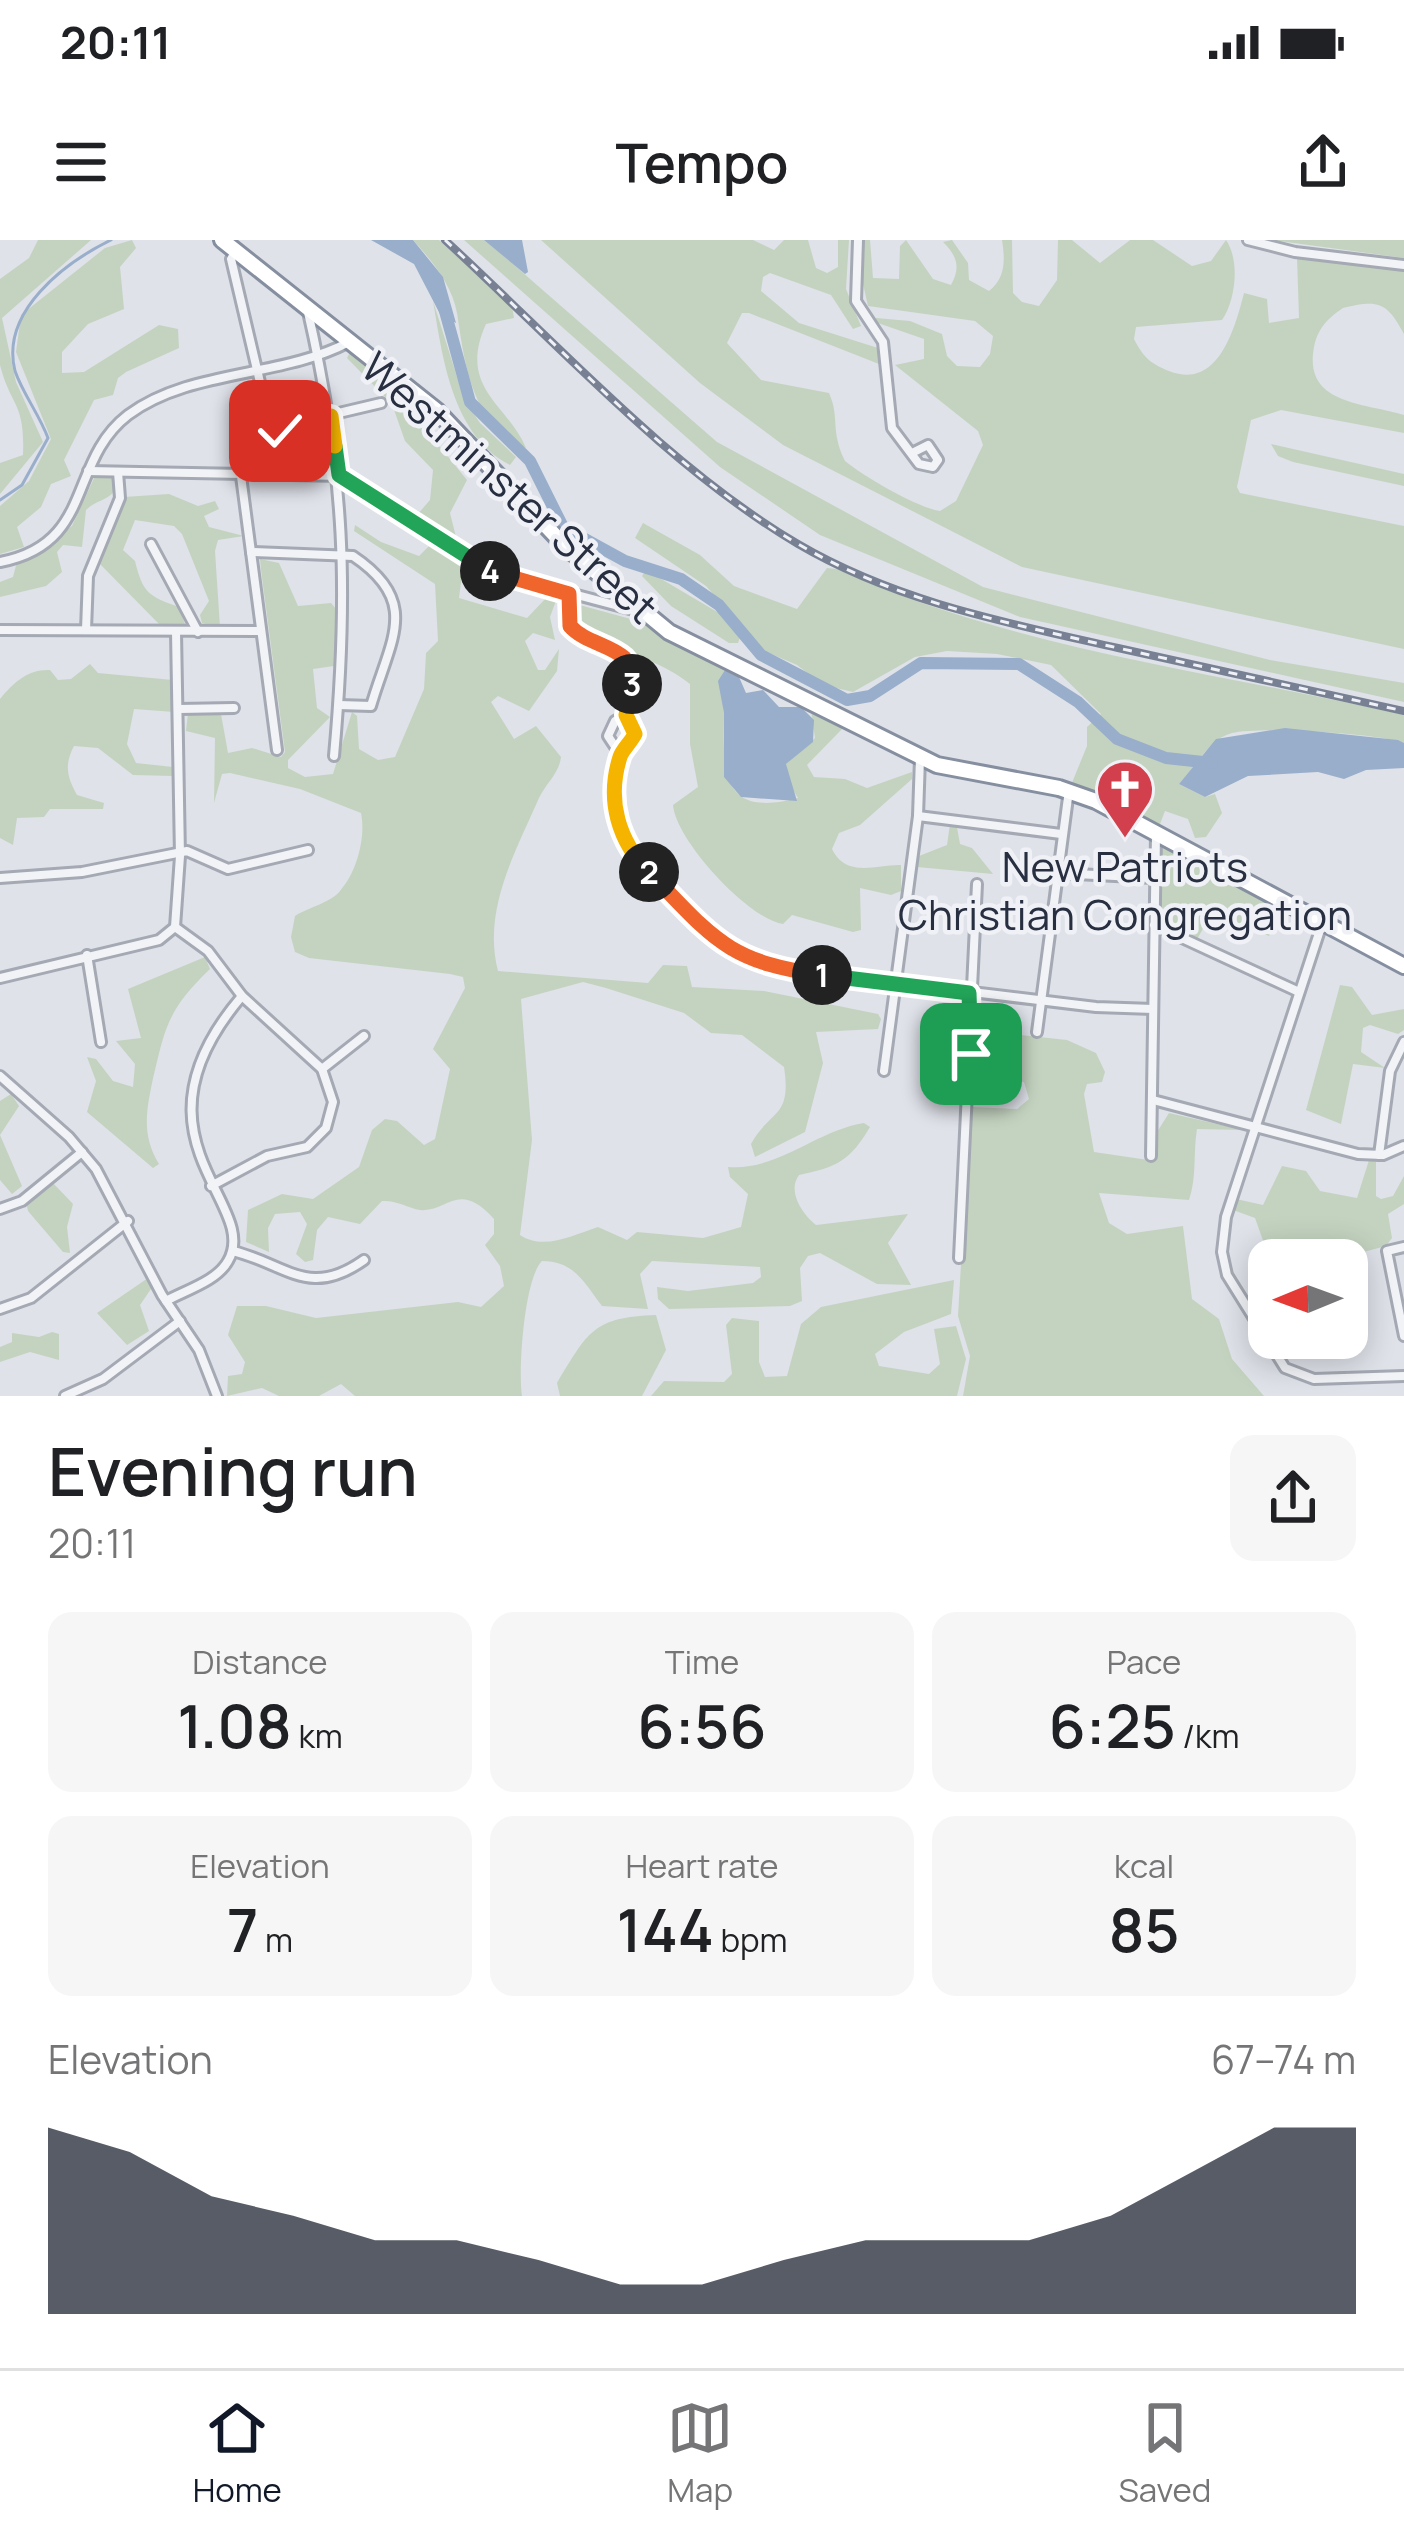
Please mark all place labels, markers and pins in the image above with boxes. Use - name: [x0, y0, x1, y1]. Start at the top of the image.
- pin: [229, 380, 331, 482]
- pin: 4: [460, 541, 520, 601]
- pin: 3: [602, 654, 662, 714]
- church icon: New Patriots Christian Congregation: [1094, 758, 1156, 840]
- place label: New Patriots Christian Congregation: [898, 837, 1352, 943]
- pin: 2: [619, 842, 679, 902]
- pin: 1: [792, 945, 852, 1005]
- pin: [920, 1003, 1022, 1105]

